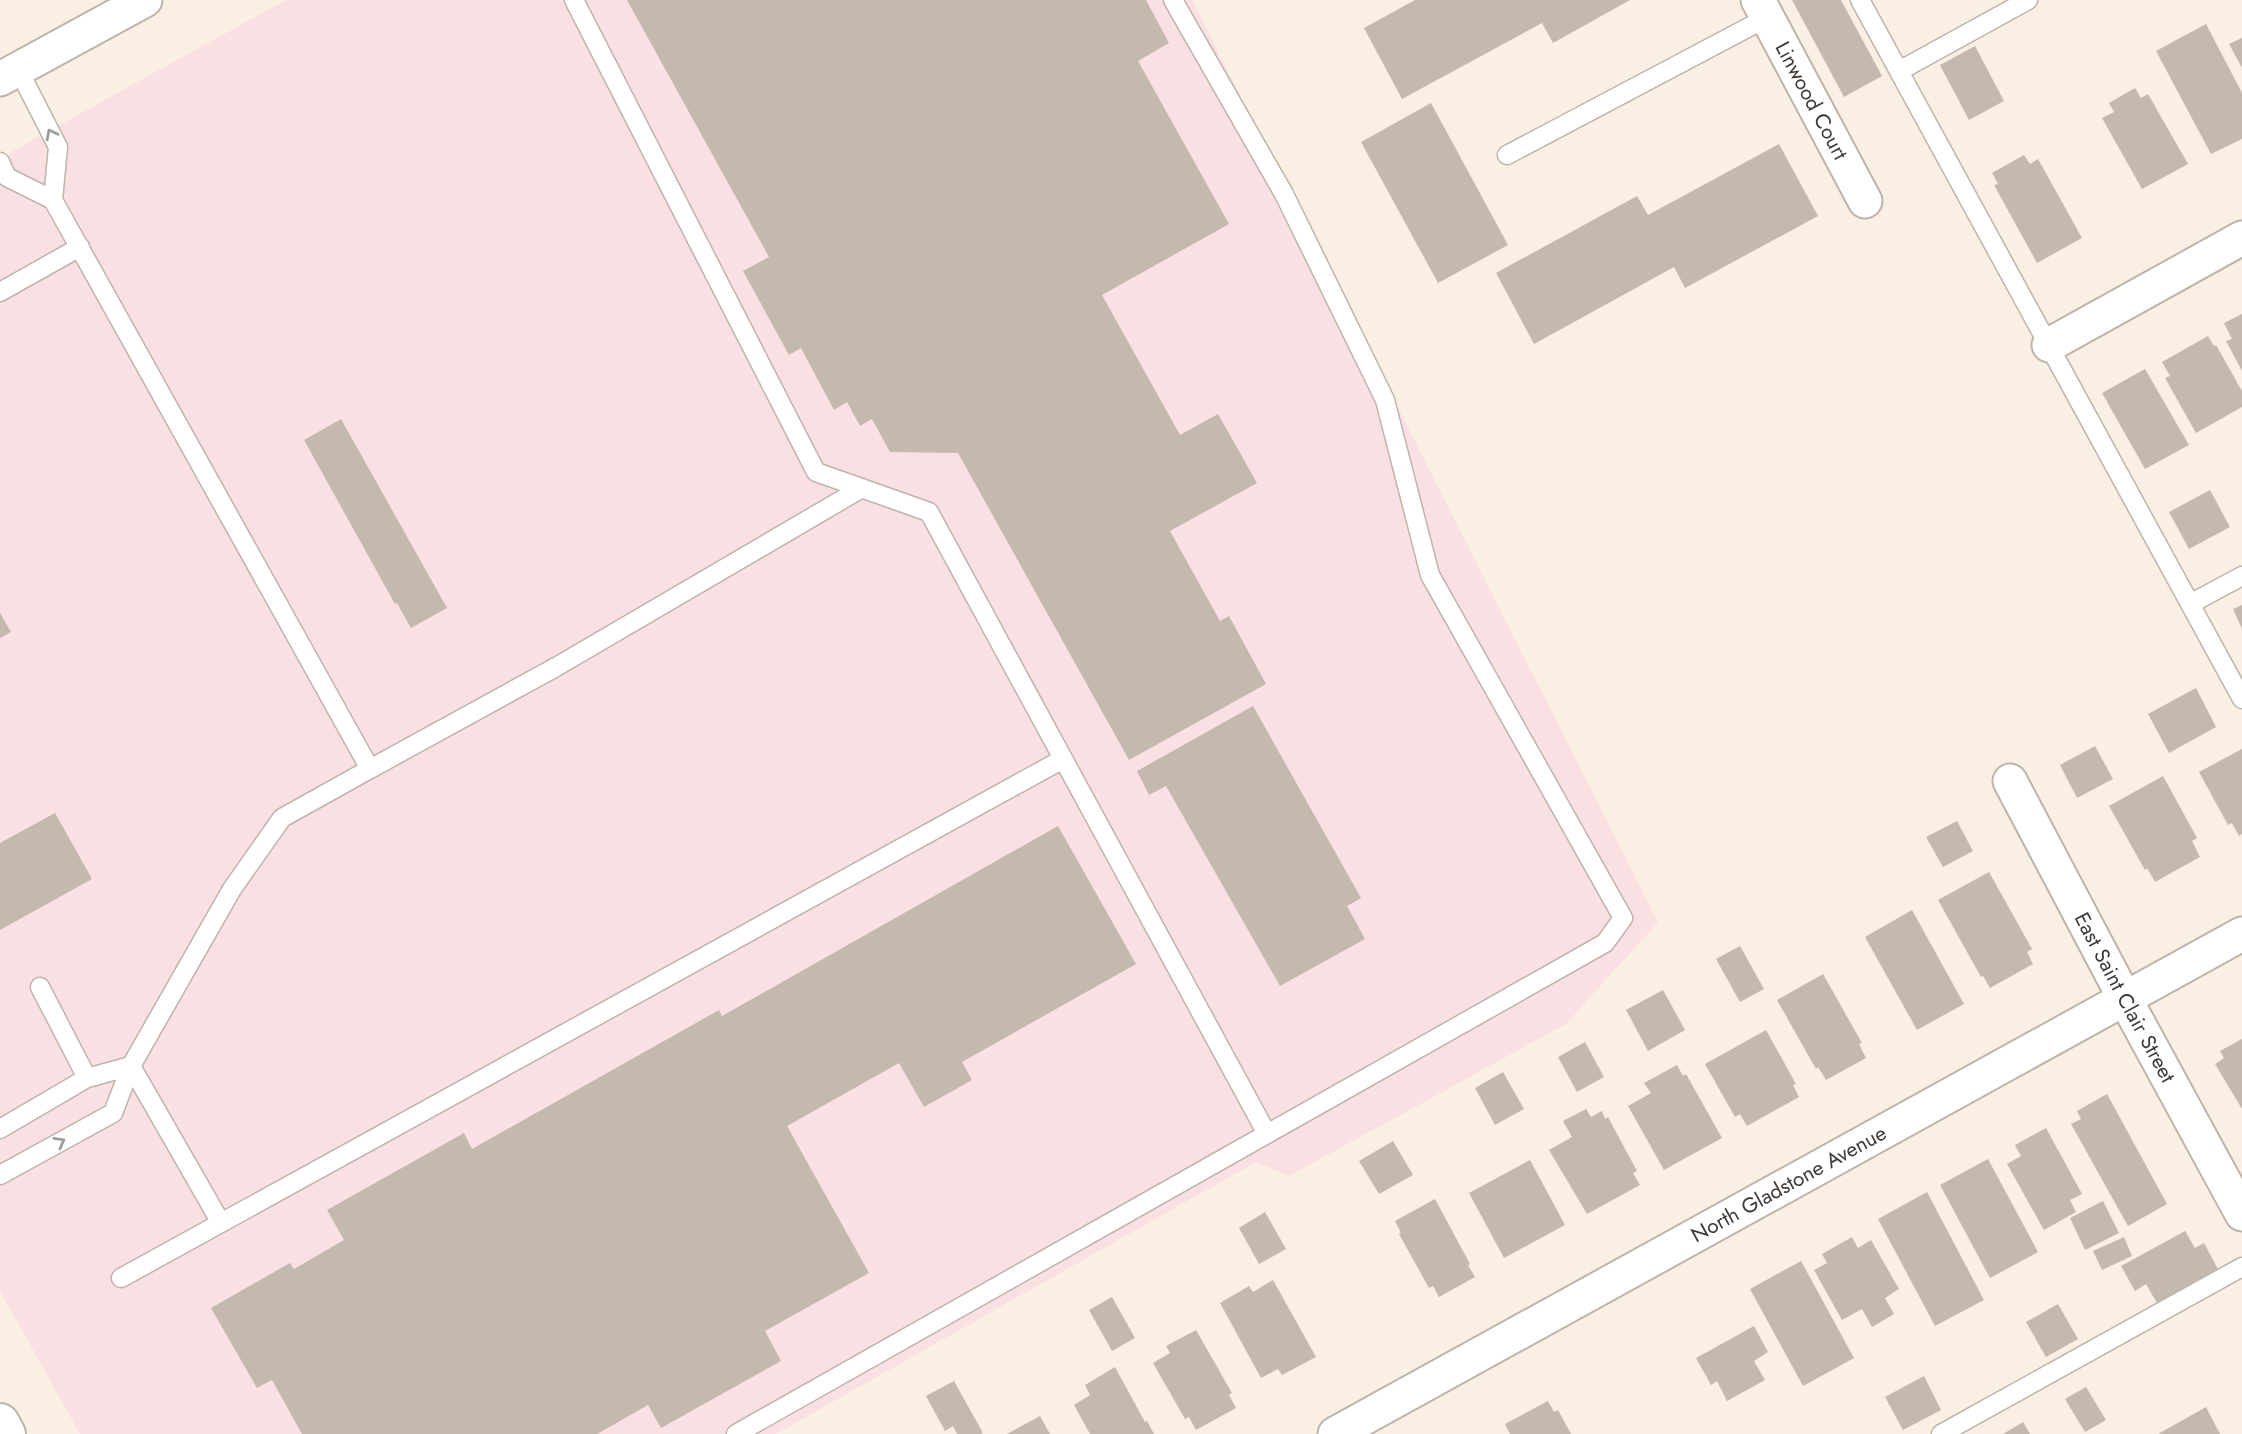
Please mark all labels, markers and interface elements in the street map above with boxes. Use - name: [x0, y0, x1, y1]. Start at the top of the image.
- street label: Linwood Court: [1768, 36, 1855, 165]
- one-way arrow: [46, 129, 59, 141]
- street label: East Saint Clair Street: [2067, 907, 2183, 1088]
- street label: North Gladstone Avenue: [1685, 1118, 1892, 1250]
- one-way arrow: [53, 1137, 65, 1150]

